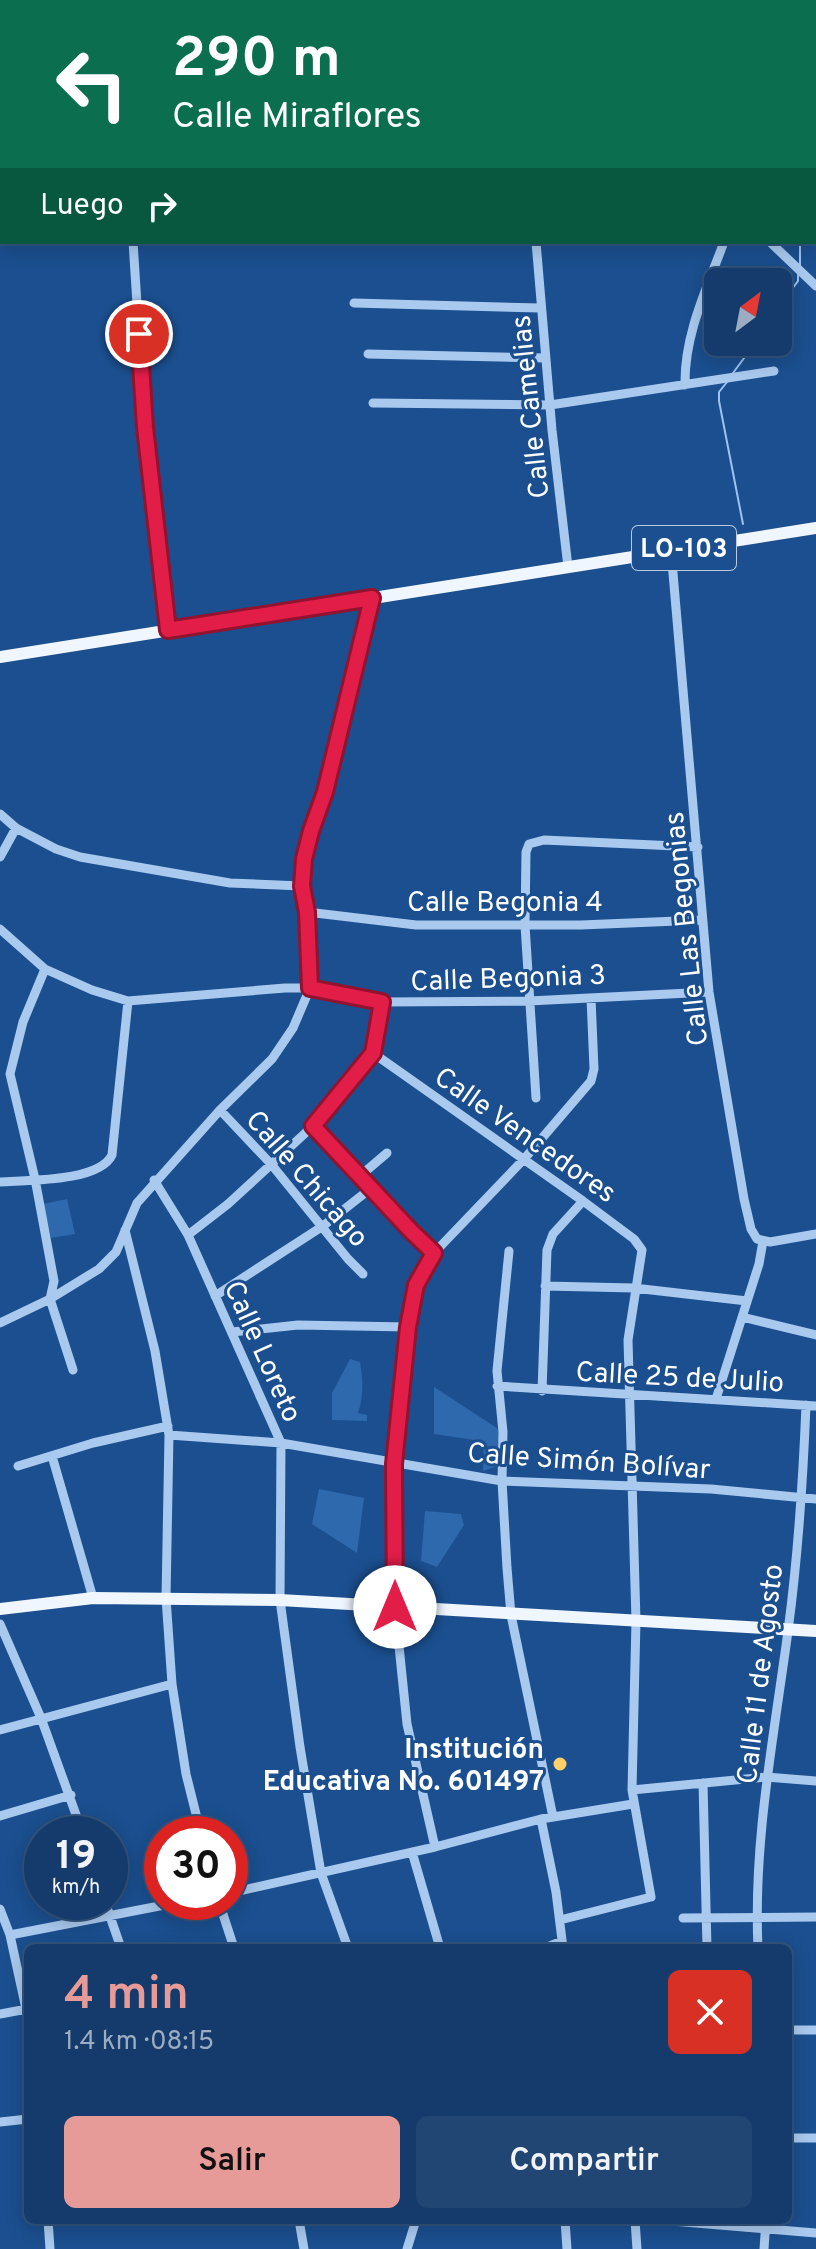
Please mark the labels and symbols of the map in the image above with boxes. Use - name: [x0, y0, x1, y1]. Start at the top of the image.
- north arrow: [704, 268, 792, 356]
- pin: [105, 300, 173, 368]
- street label: Calle Camelias: [504, 313, 559, 500]
- road number: LO-103: [632, 526, 736, 570]
- street label: Calle Las Begonias: [658, 810, 718, 1048]
- street label: Calle Begonia 4: [407, 886, 603, 922]
- street label: Calle Begonia 3: [410, 959, 606, 1001]
- street label: Calle Vencedores: [426, 1060, 622, 1213]
- street label: Calle Chicago: [236, 1104, 375, 1256]
- street label: Calle Loreto: [214, 1276, 308, 1429]
- street label: Calle 25 de Julio: [575, 1356, 785, 1402]
- street label: Calle Simón Bolívar: [466, 1437, 712, 1489]
- street label: Calle 11 de Agosto: [731, 1562, 793, 1786]
- position arrow: [353, 1565, 437, 1649]
- place label: Institución Educativa No. 601497: [263, 1733, 544, 1801]
- marker: Institución Educativa No. 601497: [551, 1755, 569, 1773]
- speed limit sign: 30: [144, 1816, 248, 1920]

